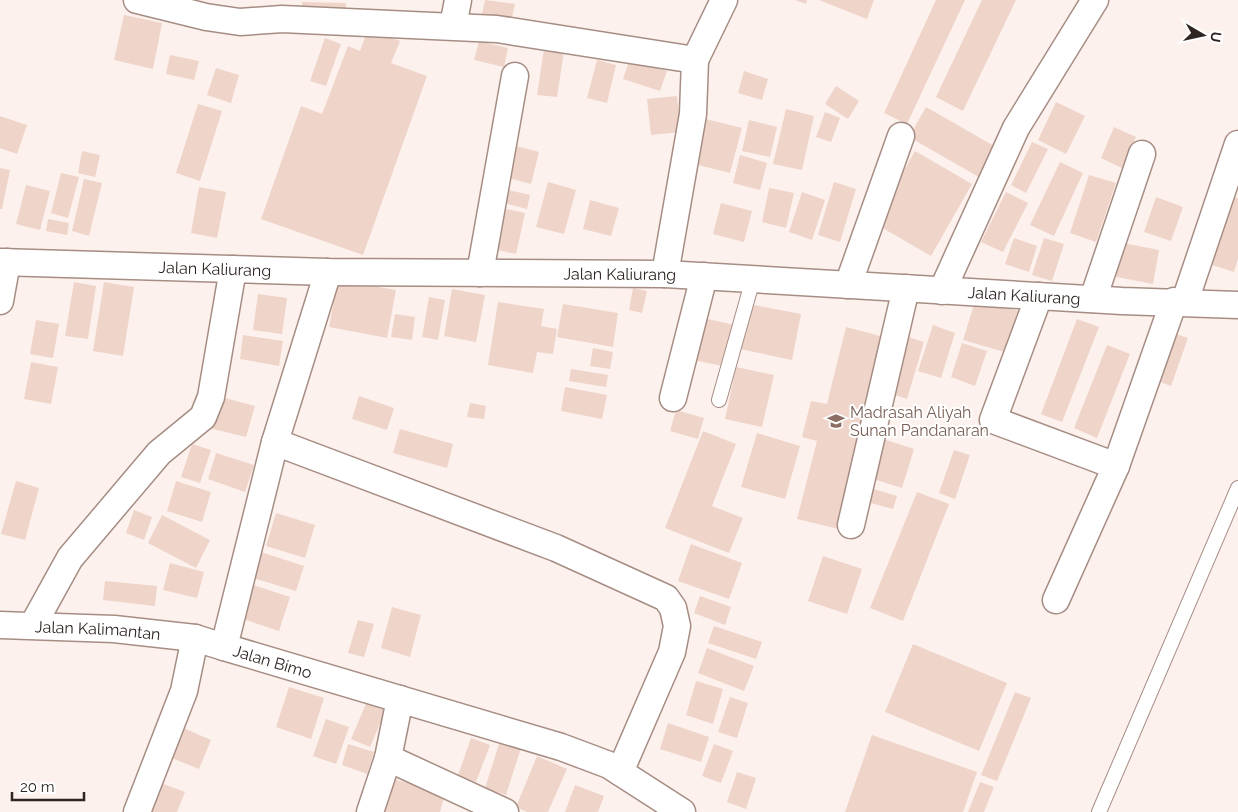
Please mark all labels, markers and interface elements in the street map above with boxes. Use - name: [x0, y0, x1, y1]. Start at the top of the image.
- north arrow: [1178, 10, 1228, 60]
- text: U: [1207, 31, 1225, 43]
- street label: Jalan Kaliurang: [158, 257, 272, 280]
- street label: Jalan Kaliurang: [563, 264, 677, 284]
- street label: Jalan Kaliurang: [967, 282, 1081, 308]
- place label: Madrasah Aliyah Sunan Pandanaran: [850, 403, 989, 440]
- school or university icon: Madrasah Aliyah Sunan Pandanaran: [826, 411, 846, 431]
- street label: Jalan Kalimantan: [35, 617, 162, 644]
- street label: Jalan Bimo: [231, 641, 314, 682]
- scale bar: [12, 770, 85, 802]
- text: 20 m: [20, 778, 55, 796]

